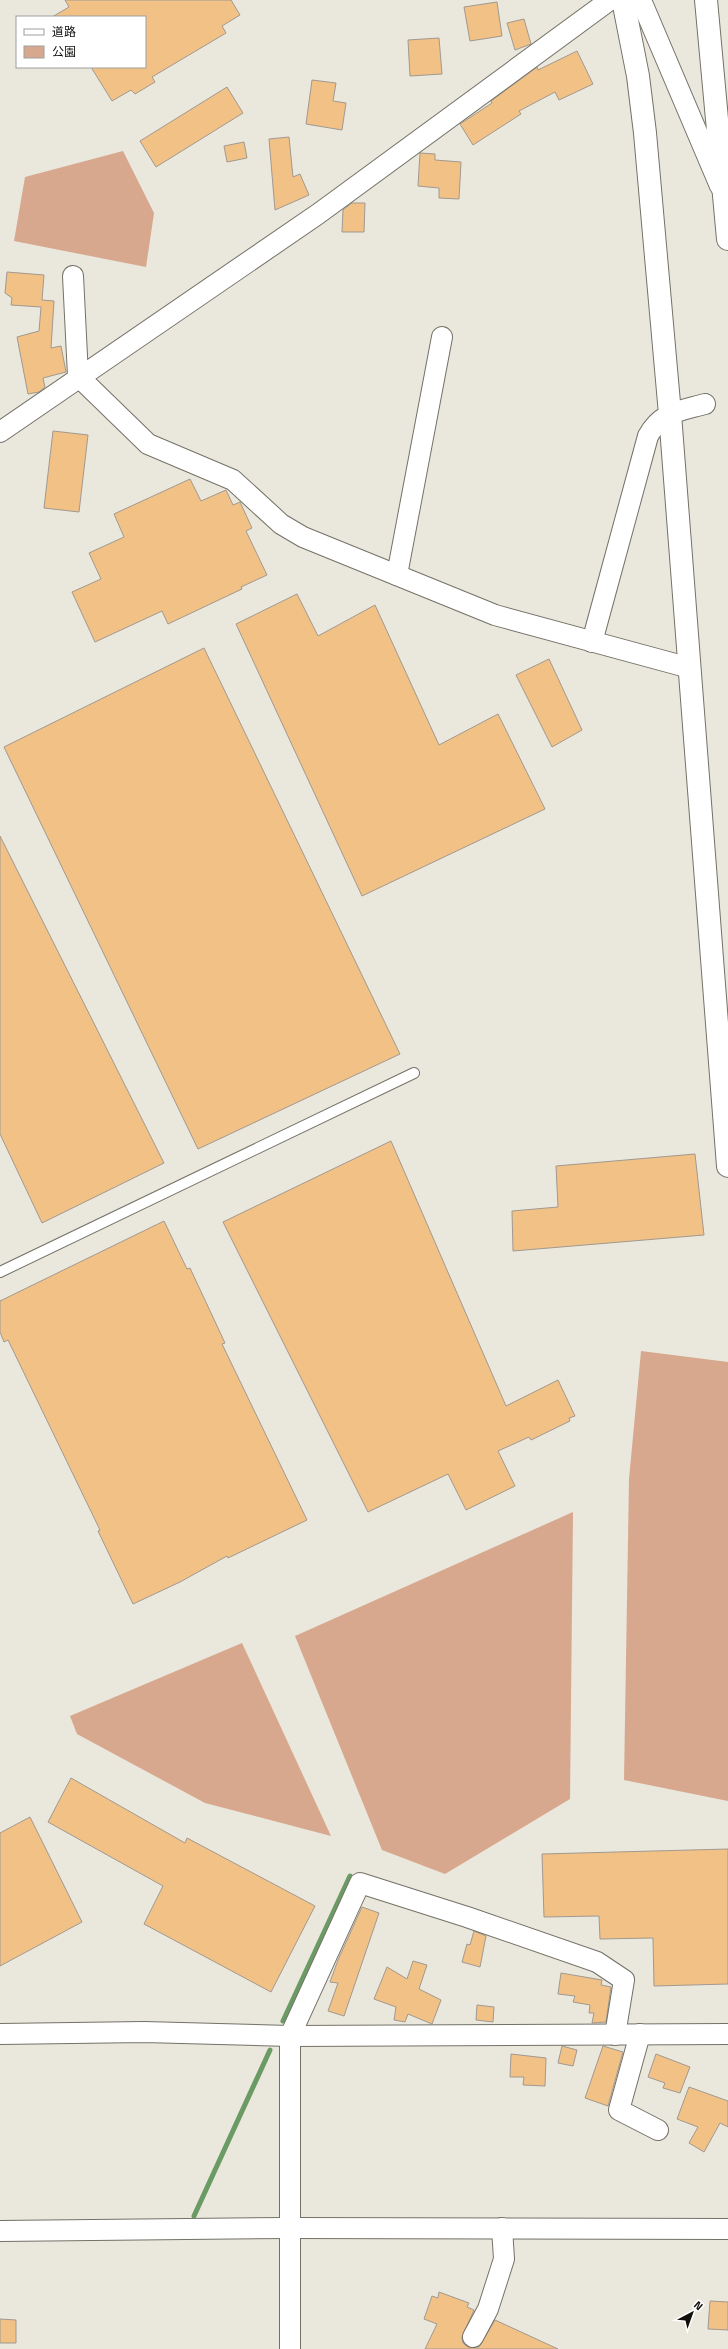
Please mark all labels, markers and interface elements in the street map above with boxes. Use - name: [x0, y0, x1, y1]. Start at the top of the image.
- legend: [16, 16, 146, 68]
- text: 道路: [52, 22, 76, 41]
- text: 公園: [52, 42, 76, 61]
- north arrow: [672, 2293, 712, 2333]
- text: N: [690, 2297, 707, 2314]

